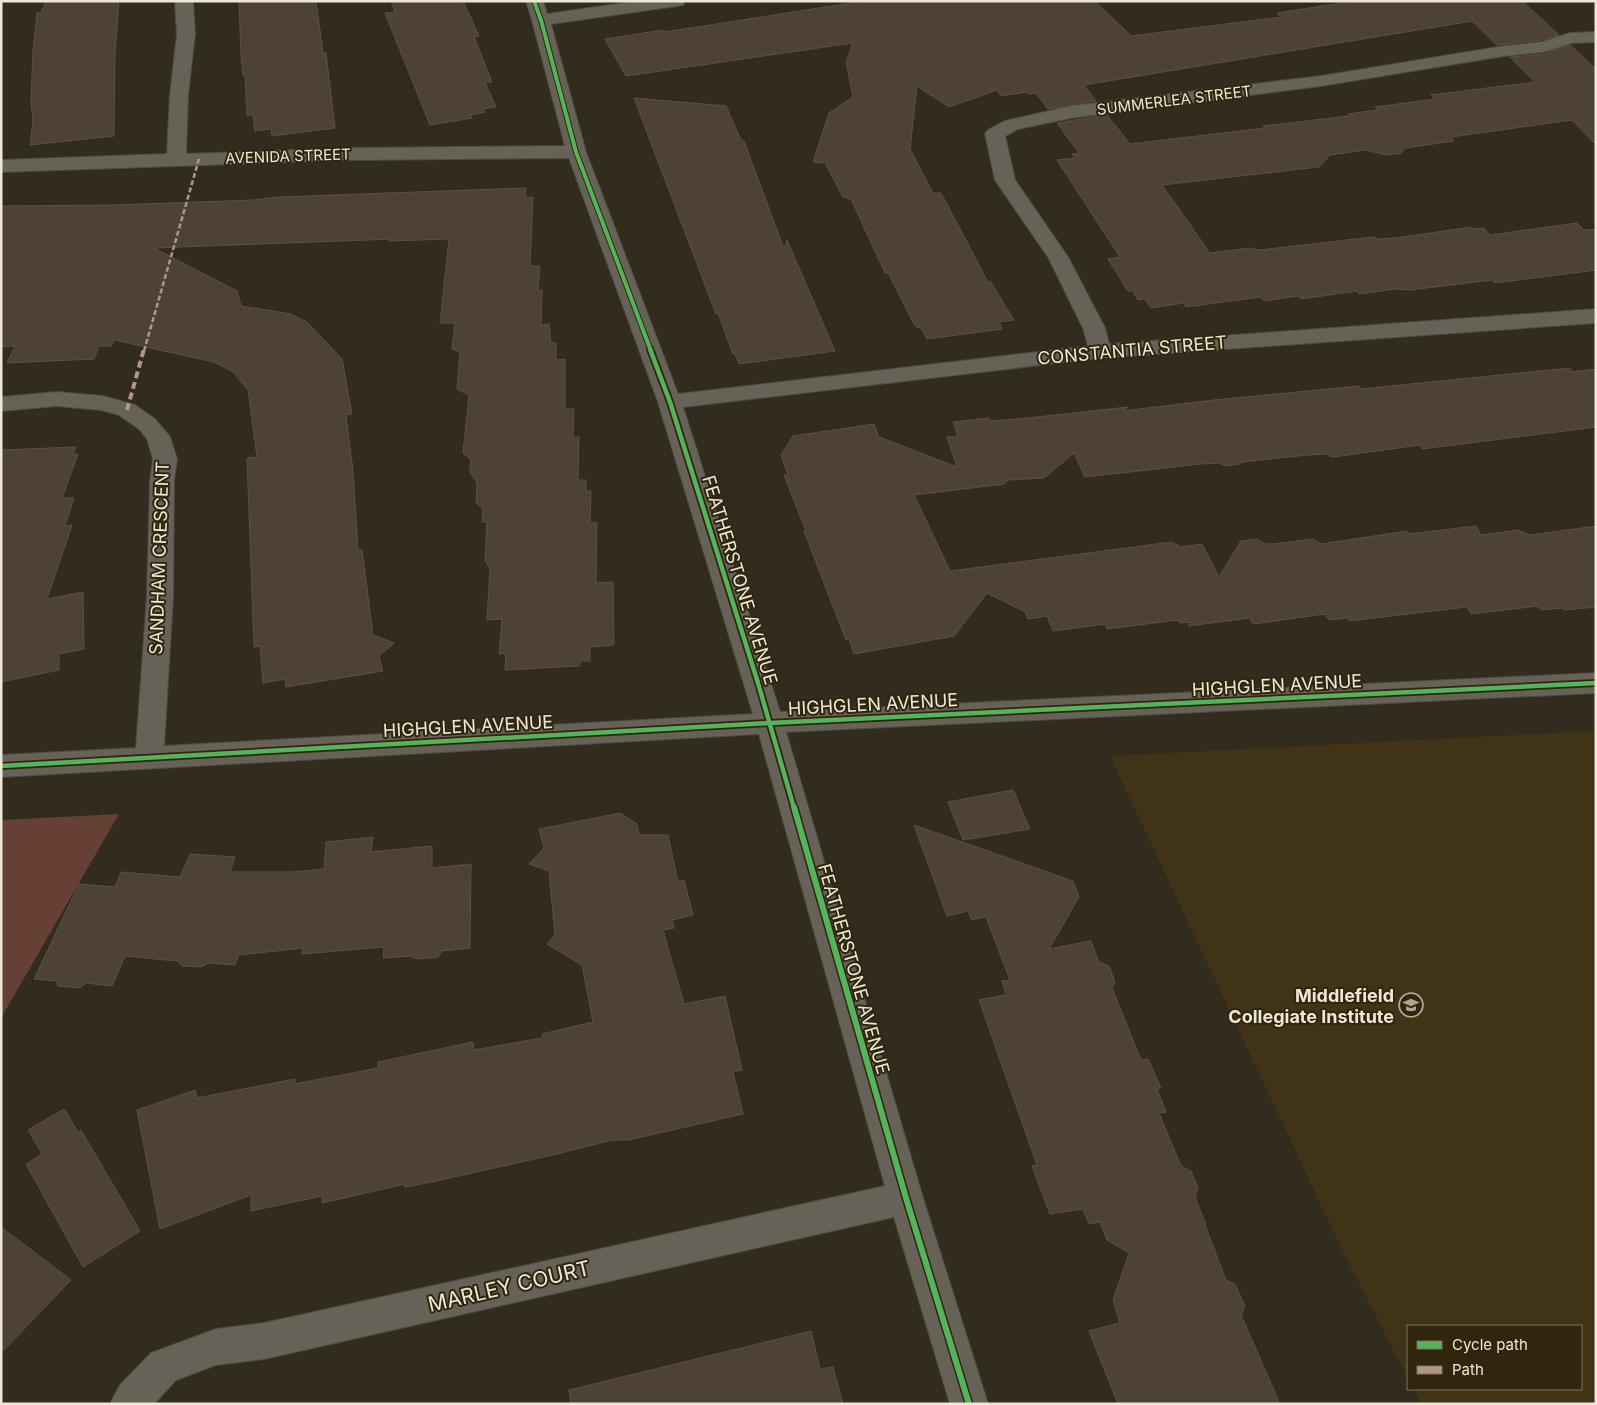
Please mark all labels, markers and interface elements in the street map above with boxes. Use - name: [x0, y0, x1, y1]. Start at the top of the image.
- street label: SUMMERLEA STREET: [1096, 81, 1252, 119]
- street label: AVENIDA STREET: [225, 144, 351, 168]
- street label: CONSTANTIA STREET: [1036, 331, 1228, 369]
- street label: SANDHAM CRESCENT: [145, 461, 173, 655]
- street label: FEATHERSTONE AVENUE: [698, 473, 782, 687]
- street label: HIGHGLEN AVENUE: [1191, 670, 1363, 700]
- street label: HIGHGLEN AVENUE: [787, 689, 959, 719]
- street label: HIGHGLEN AVENUE: [382, 711, 554, 741]
- street label: FEATHERSTONE AVENUE: [814, 861, 894, 1077]
- place label: Middlefield Collegiate Institute: [1228, 985, 1394, 1027]
- school or university icon: Middlefield Collegiate Institute: [1398, 992, 1424, 1018]
- street label: MARLEY COURT: [425, 1255, 593, 1317]
- legend: [1407, 1325, 1582, 1390]
- text: Cycle path: [1452, 1335, 1528, 1354]
- text: Path: [1452, 1360, 1484, 1379]

